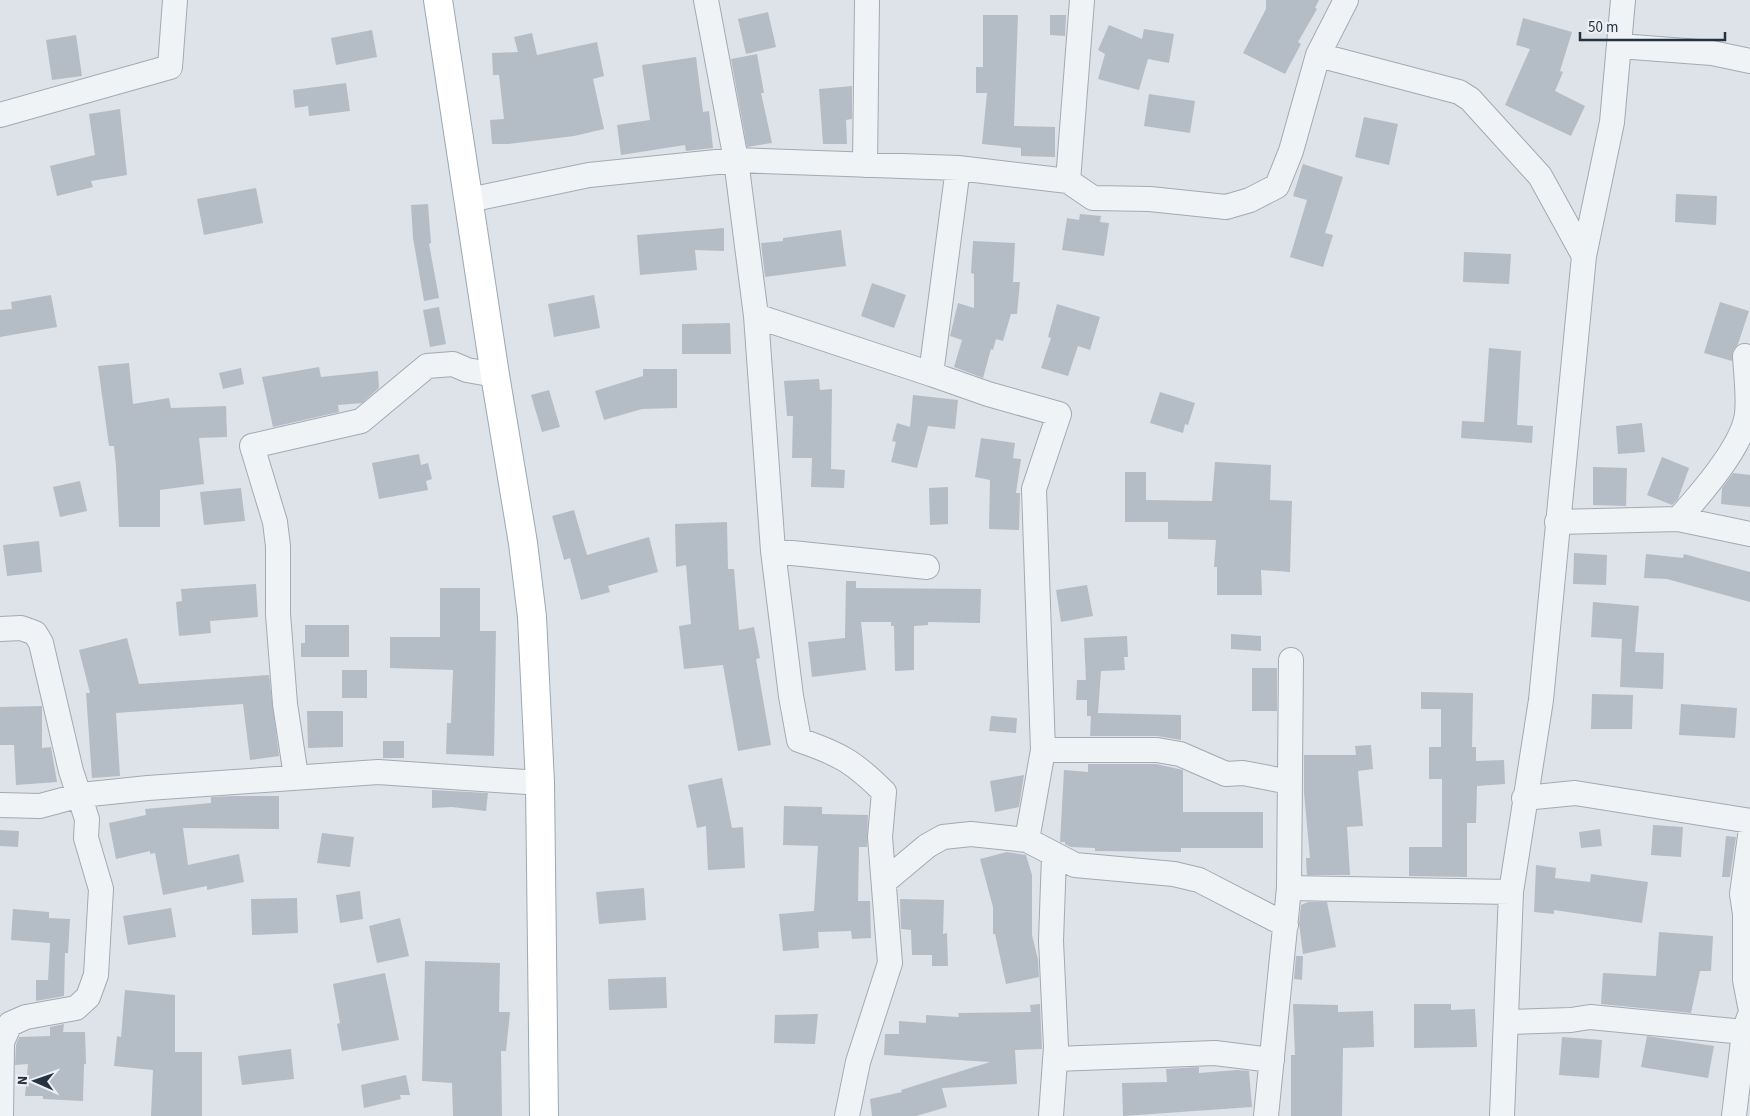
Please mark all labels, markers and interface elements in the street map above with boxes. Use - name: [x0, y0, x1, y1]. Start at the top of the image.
- scale bar: [1580, 10, 1725, 42]
- text: 50 m: [1588, 17, 1618, 38]
- north arrow: [10, 1056, 60, 1106]
- text: N: [13, 1076, 33, 1086]

